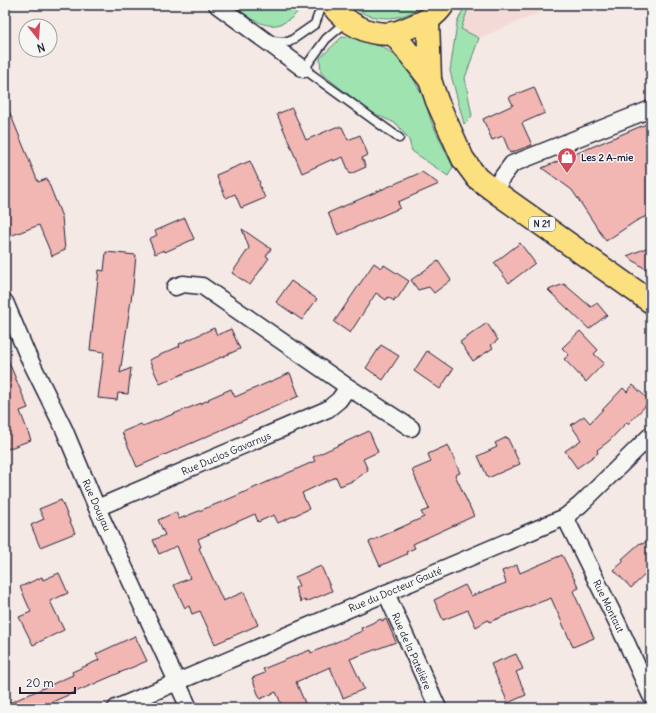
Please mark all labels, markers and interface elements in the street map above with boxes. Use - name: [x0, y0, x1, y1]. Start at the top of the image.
- north arrow: [18, 18, 58, 58]
- text: N: [35, 40, 47, 55]
- shop icon: Les 2 A-mie: [556, 146, 578, 174]
- place label: Les 2 A-mie: [581, 151, 634, 164]
- road number: N 21: [529, 217, 555, 231]
- street label: Rue Duclos Gavarnys: [179, 429, 273, 478]
- street label: Rue Douyau: [79, 477, 114, 533]
- street label: Rue du Docteur Gauté: [347, 564, 444, 615]
- street label: Rue Montaut: [590, 578, 627, 635]
- street label: Rue de la Patelière: [389, 611, 434, 692]
- scale bar: [20, 669, 75, 695]
- text: 20 m: [26, 675, 54, 690]

